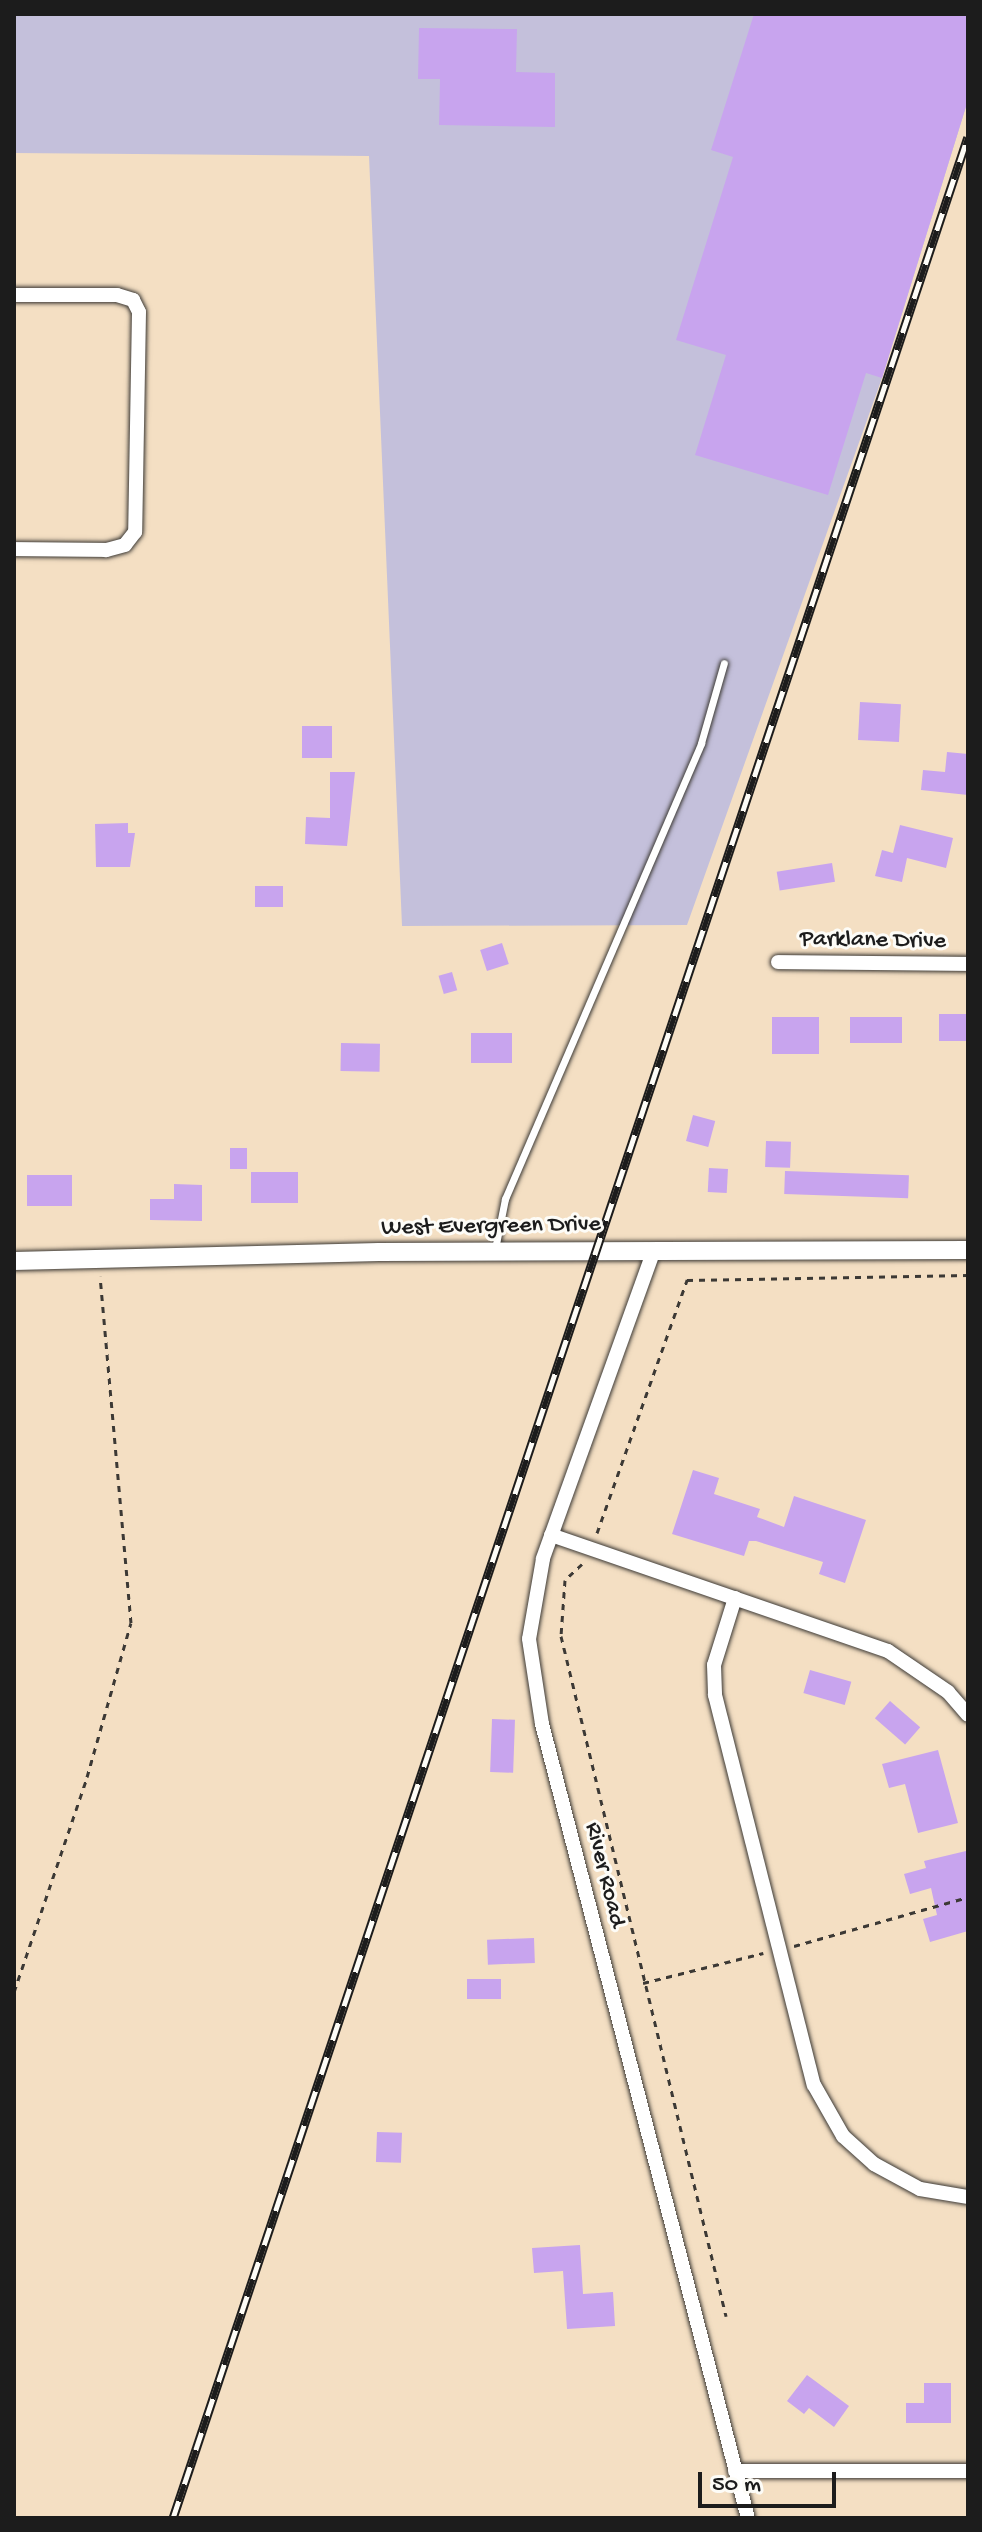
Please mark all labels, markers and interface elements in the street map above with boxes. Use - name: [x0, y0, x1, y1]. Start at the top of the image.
- street label: Parklane Drive: [800, 925, 946, 957]
- street label: West Evergreen Drive: [381, 1211, 601, 1243]
- street label: River Road: [577, 1819, 631, 1931]
- scale bar: [702, 2456, 840, 2506]
- text: 50 m: [712, 2471, 761, 2500]

